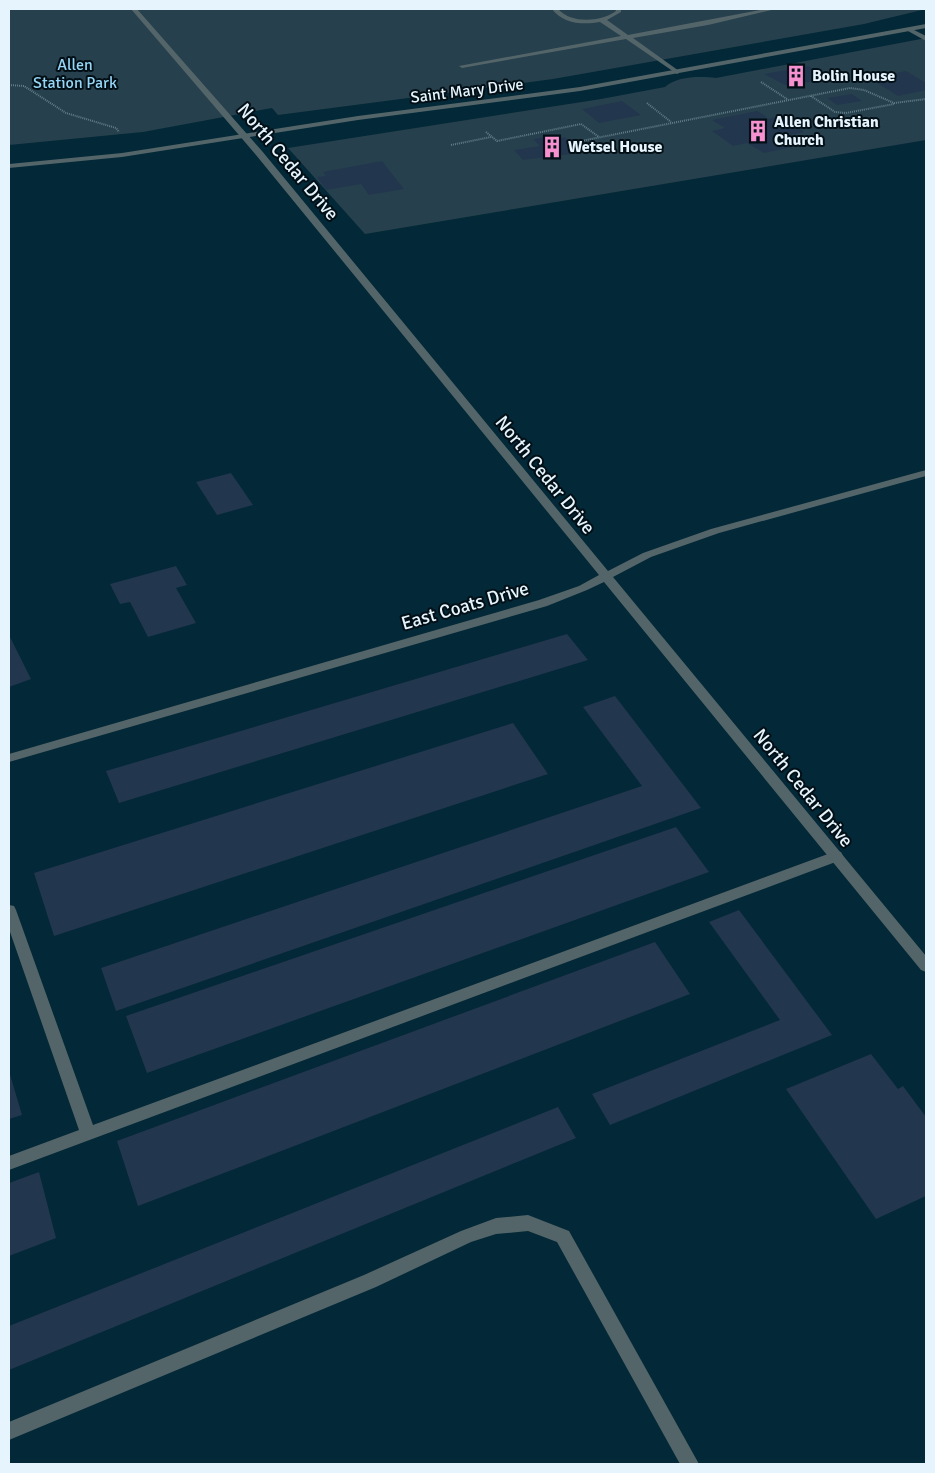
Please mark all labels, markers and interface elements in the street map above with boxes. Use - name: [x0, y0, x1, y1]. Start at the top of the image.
- park label: Allen Station Park: [33, 55, 117, 93]
- building icon: Bolin House: [783, 63, 809, 89]
- place label: Bolin House: [812, 66, 895, 86]
- street label: Saint Mary Drive: [410, 74, 524, 108]
- street label: North Cedar Drive: [232, 99, 344, 225]
- place label: Allen Christian Church: [774, 112, 879, 150]
- building icon: Allen Christian Church: [745, 118, 771, 144]
- building icon: Wetsel House: [539, 134, 565, 160]
- place label: Wetsel House: [568, 137, 663, 157]
- street label: North Cedar Drive: [490, 411, 600, 539]
- street label: East Coats Drive: [398, 576, 532, 636]
- street label: North Cedar Drive: [748, 724, 858, 852]

